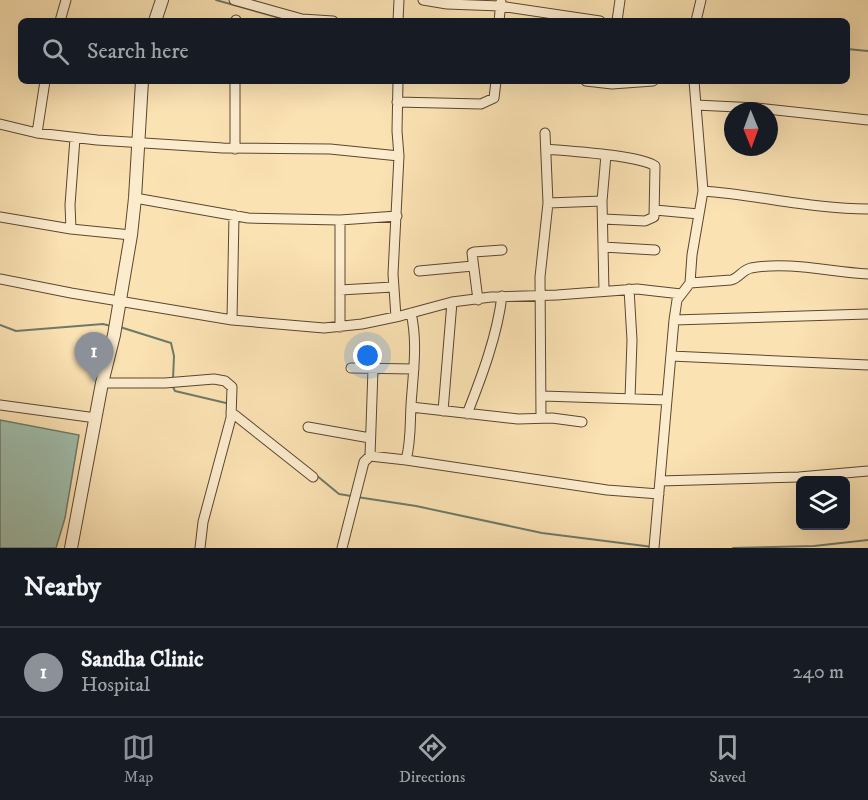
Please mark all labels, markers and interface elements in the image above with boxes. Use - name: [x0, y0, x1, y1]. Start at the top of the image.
- search box: [18, 18, 850, 84]
- icon: search: [39, 35, 72, 68]
- text: Search here: [87, 38, 189, 65]
- north arrow: [724, 102, 778, 156]
- pin: 1: [74, 332, 113, 382]
- your location: [353, 341, 382, 370]
- map controls: [796, 476, 850, 530]
- button: layers: [796, 476, 850, 530]
- text: Nearby: [24, 571, 101, 604]
- text: Sandha Clinic: [81, 646, 203, 673]
- text: 1: [40, 660, 47, 685]
- text: 240 m: [793, 660, 844, 685]
- text: Hospital: [81, 673, 150, 698]
- tab: Map: [122, 731, 155, 787]
- tab: Directions: [399, 731, 465, 787]
- tab: Saved: [709, 731, 746, 787]

